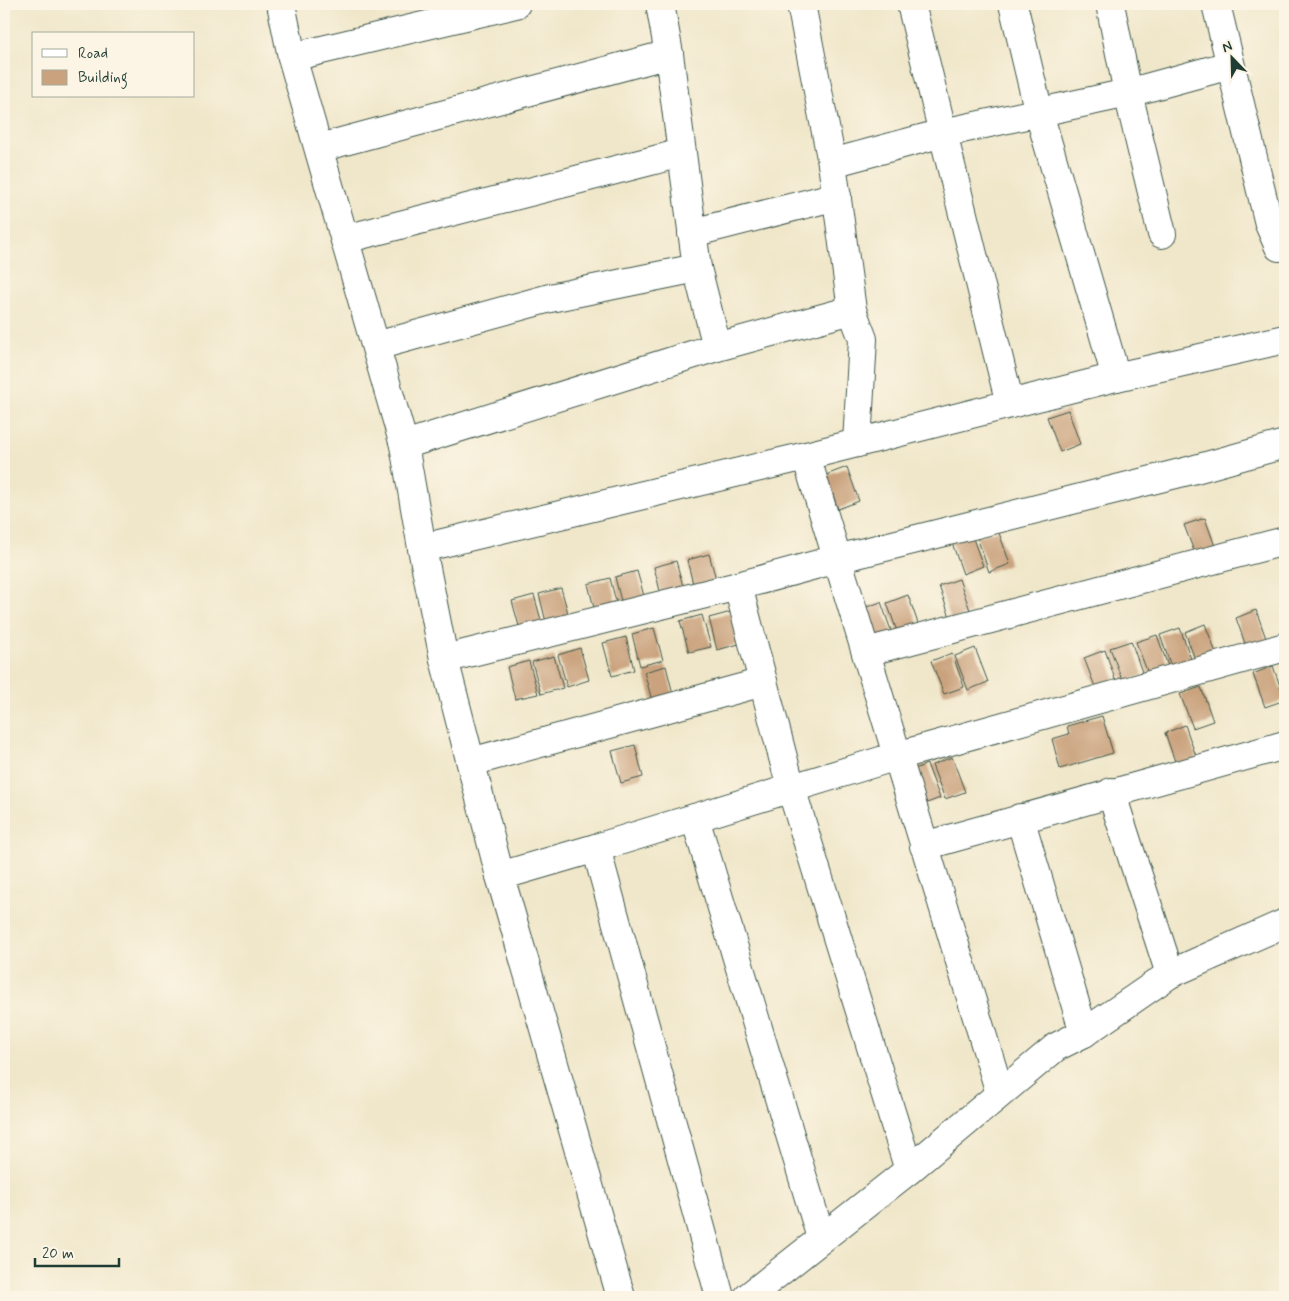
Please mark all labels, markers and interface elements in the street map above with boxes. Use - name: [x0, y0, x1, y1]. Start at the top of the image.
- legend: [32, 32, 195, 98]
- north arrow: [1206, 32, 1256, 82]
- text: N: [1220, 37, 1235, 57]
- text: Road: [78, 44, 108, 64]
- text: Building: [78, 68, 128, 89]
- scale bar: [35, 1236, 119, 1268]
- text: 20 m: [42, 1244, 74, 1264]

